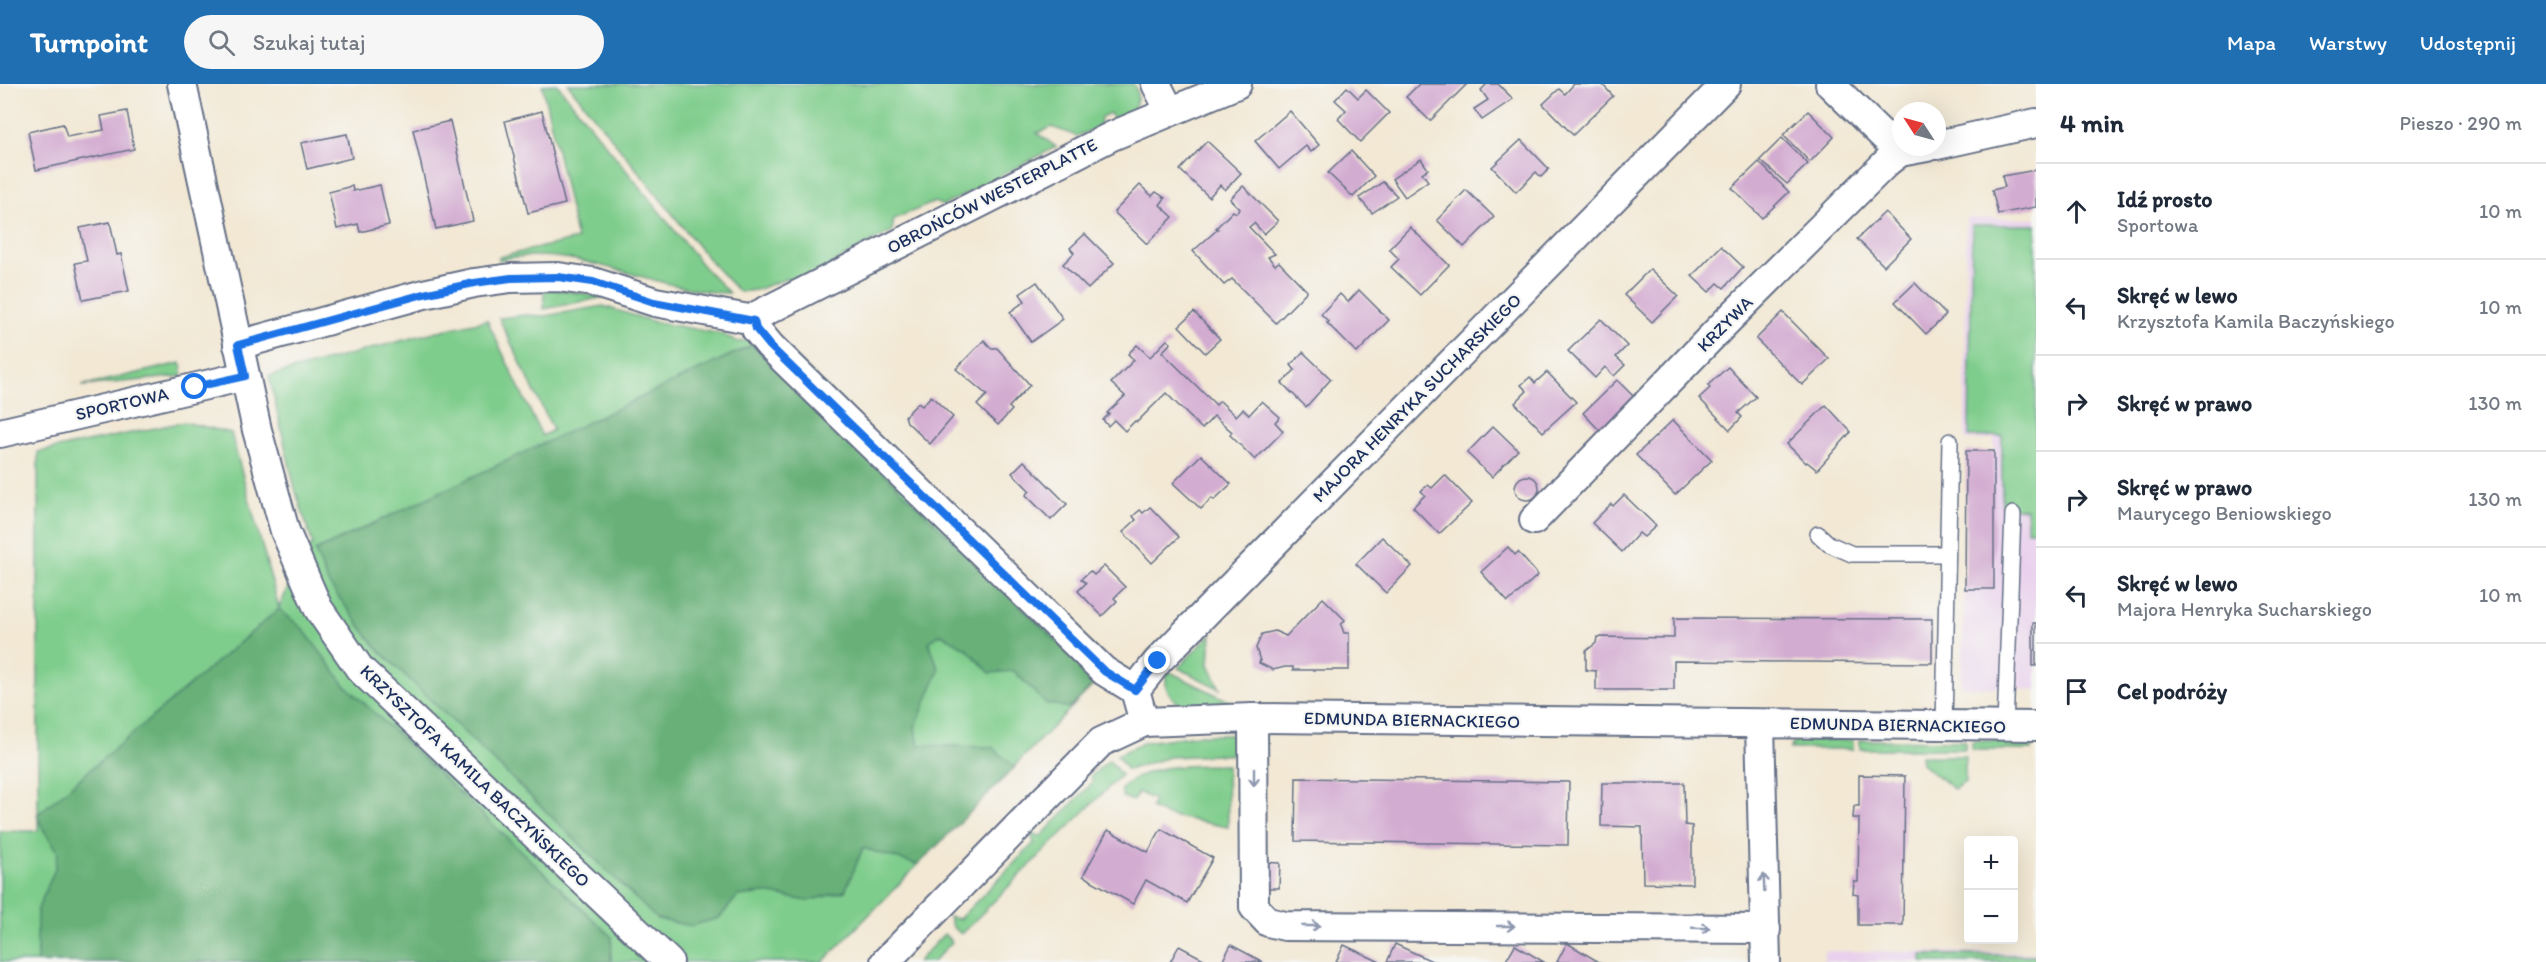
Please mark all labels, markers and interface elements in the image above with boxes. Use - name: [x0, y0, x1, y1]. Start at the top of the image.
- search box: [184, 15, 604, 69]
- text: Turnpoint: [30, 25, 148, 59]
- icon: search: [205, 26, 238, 59]
- text: Szukaj tutaj: [253, 29, 365, 56]
- text: Mapa: [2227, 30, 2276, 55]
- text: Warstwy: [2309, 30, 2387, 55]
- text: Udostępnij: [2420, 30, 2516, 55]
- north arrow: [1892, 102, 1946, 156]
- text: 4 min: [2060, 107, 2124, 139]
- text: Pieszo · 290 m: [2399, 111, 2522, 135]
- street label: OBROŃCÓW WESTERPLATTE: [883, 133, 1101, 259]
- text: Idź prosto: [2117, 186, 2213, 213]
- icon: ahead: [2060, 195, 2093, 228]
- text: 10 m: [2479, 199, 2522, 223]
- text: Sportowa: [2117, 213, 2198, 237]
- text: Skręć w lewo: [2117, 282, 2238, 309]
- street label: MAJORA HENRYKA SUCHARSKIEGO: [1308, 289, 1526, 507]
- street label: KRZYWA: [1692, 291, 1758, 357]
- icon: left: [2060, 291, 2093, 324]
- text: 10 m: [2479, 295, 2522, 319]
- text: Krzysztofa Kamila Baczyńskiego: [2117, 309, 2395, 333]
- route start: [181, 373, 207, 399]
- street label: SPORTOWA: [73, 383, 171, 425]
- icon: right: [2060, 387, 2093, 420]
- text: Skręć w prawo: [2117, 390, 2252, 417]
- text: 130 m: [2468, 391, 2522, 415]
- text: Skręć w prawo: [2117, 474, 2252, 501]
- icon: right: [2060, 483, 2093, 516]
- text: 130 m: [2468, 487, 2522, 511]
- text: Maurycego Beniowskiego: [2117, 501, 2332, 525]
- text: Skręć w lewo: [2117, 570, 2238, 597]
- icon: left: [2060, 579, 2093, 612]
- text: 10 m: [2479, 583, 2522, 607]
- text: Majora Henryka Sucharskiego: [2117, 597, 2372, 621]
- route end: [1144, 647, 1170, 673]
- street label: KRZYSZTOFA KAMILA BACZYŃSKIEGO: [355, 660, 595, 892]
- icon: arrive: [2060, 675, 2093, 708]
- text: Cel podróży: [2117, 678, 2227, 705]
- street label: EDMUNDA BIERNACKIEGO: [1304, 707, 1520, 733]
- street label: EDMUNDA BIERNACKIEGO: [1790, 712, 2006, 738]
- one-way arrow: [1248, 766, 1260, 786]
- map controls: [1964, 836, 2018, 944]
- button: +: [1964, 836, 2018, 890]
- one-way arrow: [1759, 873, 1770, 893]
- button: −: [1964, 890, 2018, 944]
- one-way arrow: [1301, 920, 1321, 932]
- one-way arrow: [1496, 920, 1516, 932]
- one-way arrow: [1691, 922, 1711, 933]

